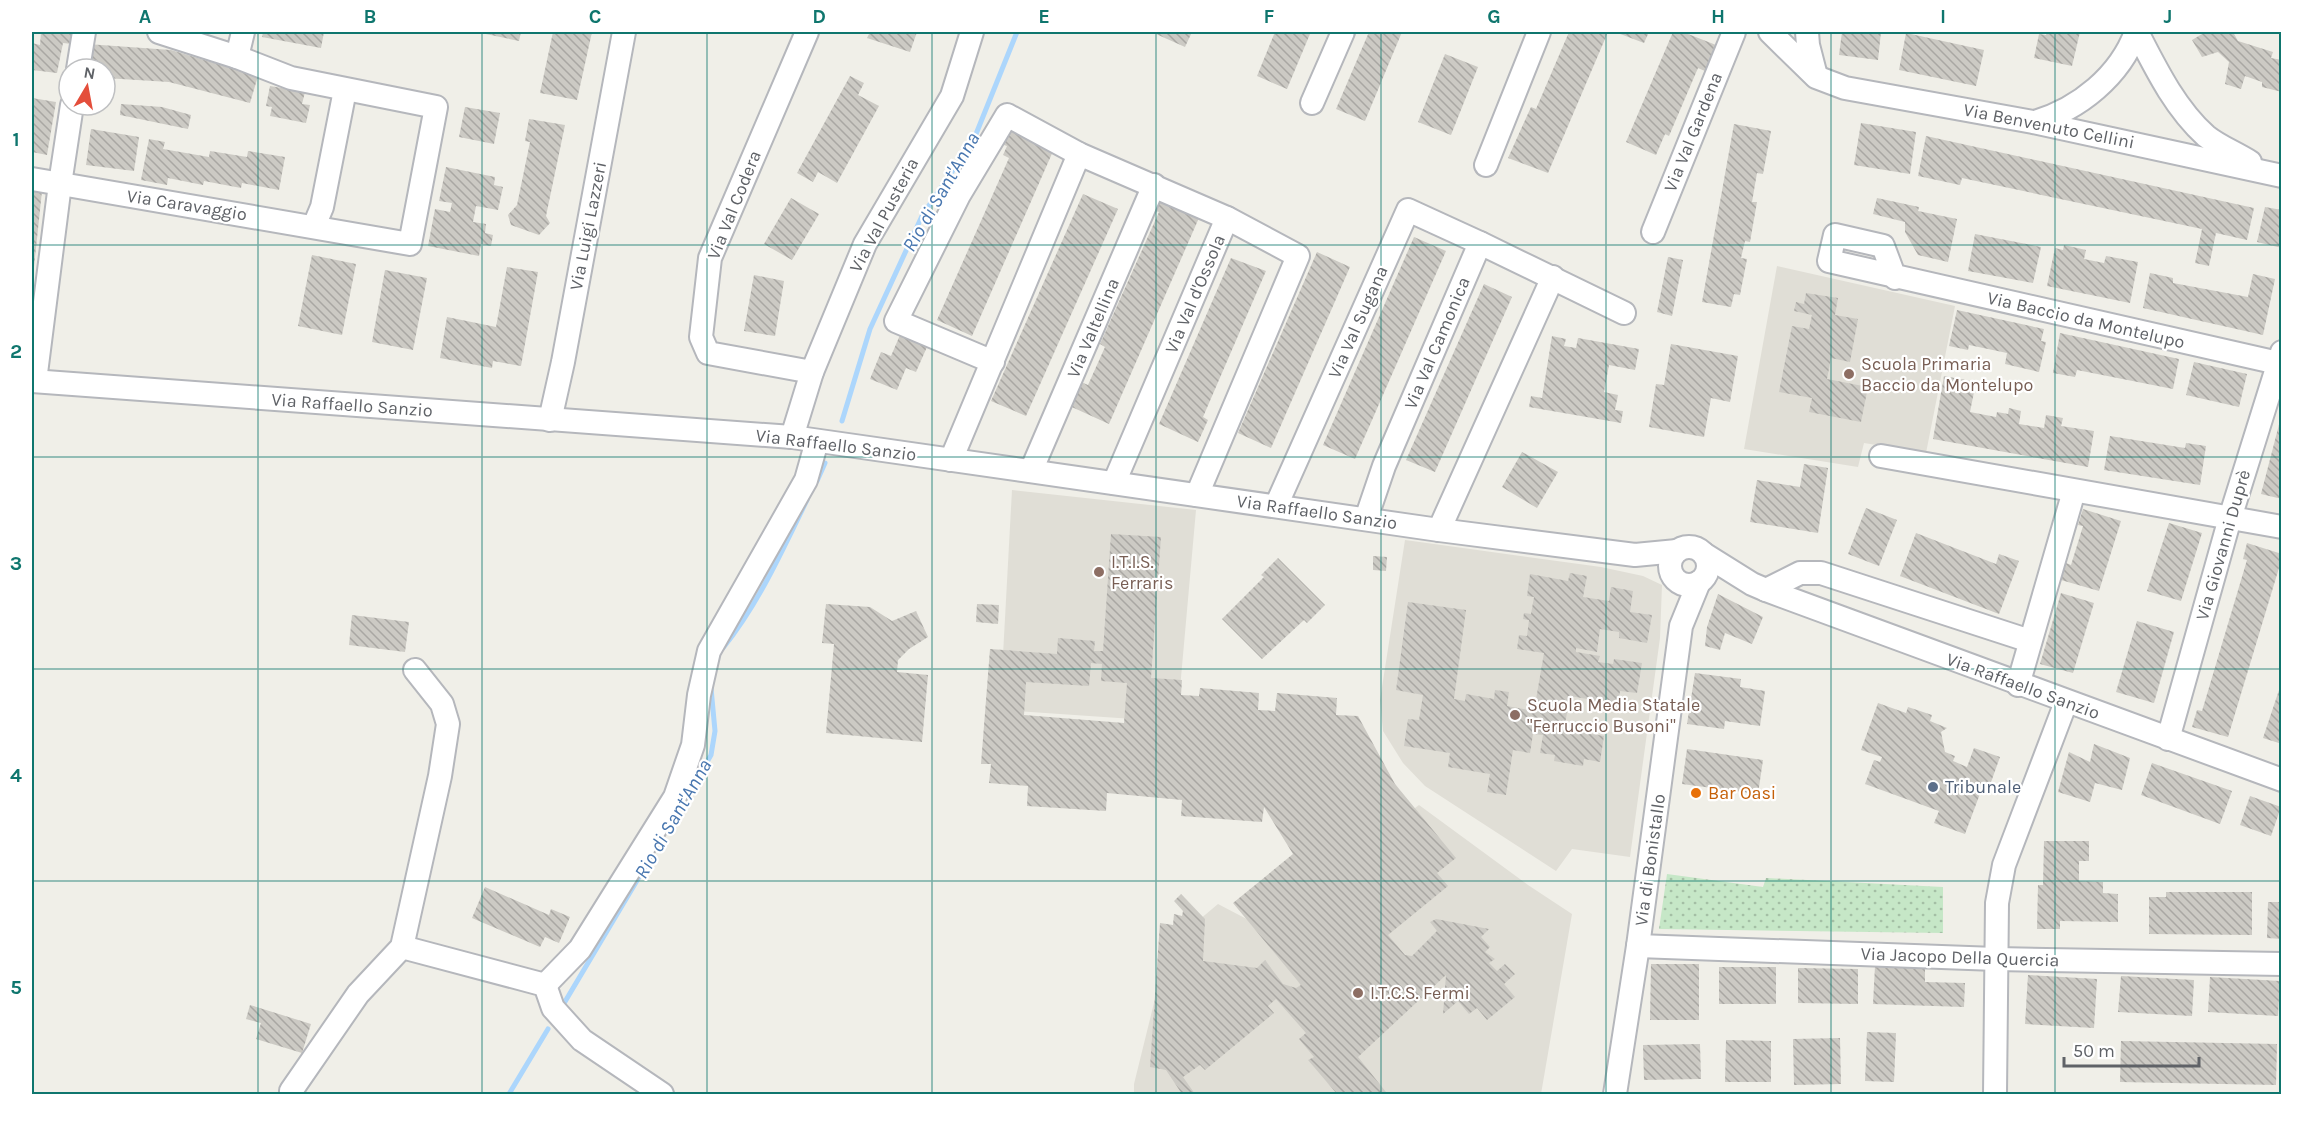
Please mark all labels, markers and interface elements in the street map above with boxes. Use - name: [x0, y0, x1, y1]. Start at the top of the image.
- text: A: [139, 5, 152, 28]
- text: B: [364, 5, 376, 28]
- text: C: [589, 5, 601, 28]
- text: D: [812, 5, 826, 28]
- text: E: [1038, 5, 1050, 28]
- text: F: [1264, 5, 1275, 28]
- text: G: [1487, 5, 1501, 28]
- text: H: [1711, 5, 1725, 28]
- text: I: [1940, 5, 1946, 28]
- text: J: [2164, 5, 2172, 28]
- north arrow: [57, 57, 117, 117]
- text: N: [82, 62, 97, 83]
- street label: Via Val Gardena: [1659, 69, 1727, 195]
- street label: Via Benvenuto Cellini: [1962, 99, 2136, 153]
- text: 1: [12, 128, 20, 151]
- water label: Rio di Sant'Anna: [898, 128, 984, 256]
- street label: Via Val Codera: [702, 147, 766, 263]
- street label: Via Val Pusteria: [845, 154, 923, 276]
- street label: Via Luigi Lazzeri: [565, 160, 611, 292]
- street label: Via Caravaggio: [125, 185, 249, 225]
- street label: Via Val d'Ossola: [1160, 231, 1230, 357]
- street label: Via Val Sugana: [1323, 262, 1393, 382]
- street label: Via Val Camonica: [1399, 274, 1475, 412]
- street label: Via Valtellina: [1062, 275, 1124, 381]
- street label: Via Baccio da Montelupo: [1985, 287, 2187, 353]
- text: 2: [10, 340, 22, 363]
- place label: Scuola Primaria Baccio da Montelupo: [1861, 353, 2033, 396]
- marker: Scuola Primaria Baccio da Montelupo: [1842, 367, 1856, 381]
- street label: Via Raffaello Sanzio: [271, 388, 433, 422]
- street label: Via Raffaello Sanzio: [754, 424, 918, 466]
- street label: Via Giovanni Duprè: [2191, 467, 2255, 623]
- street label: Via Raffaello Sanzio: [1235, 490, 1399, 534]
- place label: I.T.I.S. Ferraris: [1111, 551, 1173, 594]
- text: 3: [10, 552, 22, 575]
- marker: I.T.I.S. Ferraris: [1092, 565, 1106, 579]
- street label: Via Raffaello Sanzio: [1943, 648, 2103, 724]
- place label: Scuola Media Statale "Ferruccio Busoni": [1527, 694, 1700, 737]
- marker: Scuola Media Statale "Ferruccio Busoni": [1508, 708, 1522, 722]
- water label: Rio di Sant'Anna: [630, 755, 716, 883]
- text: 4: [10, 764, 22, 787]
- place label: Tribunale: [1945, 776, 2021, 798]
- marker: Tribunale: [1926, 780, 1940, 794]
- place label: Bar Oasi: [1708, 782, 1776, 804]
- marker: Bar Oasi: [1689, 786, 1703, 800]
- street label: Via di Bonistallo: [1630, 792, 1670, 928]
- street label: Via Jacopo Della Quercia: [1860, 943, 2060, 971]
- text: 5: [10, 976, 22, 999]
- place label: I.T.C.S. Fermi: [1370, 982, 1470, 1004]
- marker: I.T.C.S. Fermi: [1351, 986, 1365, 1000]
- scale bar: [2064, 1030, 2199, 1068]
- text: 50 m: [2073, 1040, 2115, 1062]

